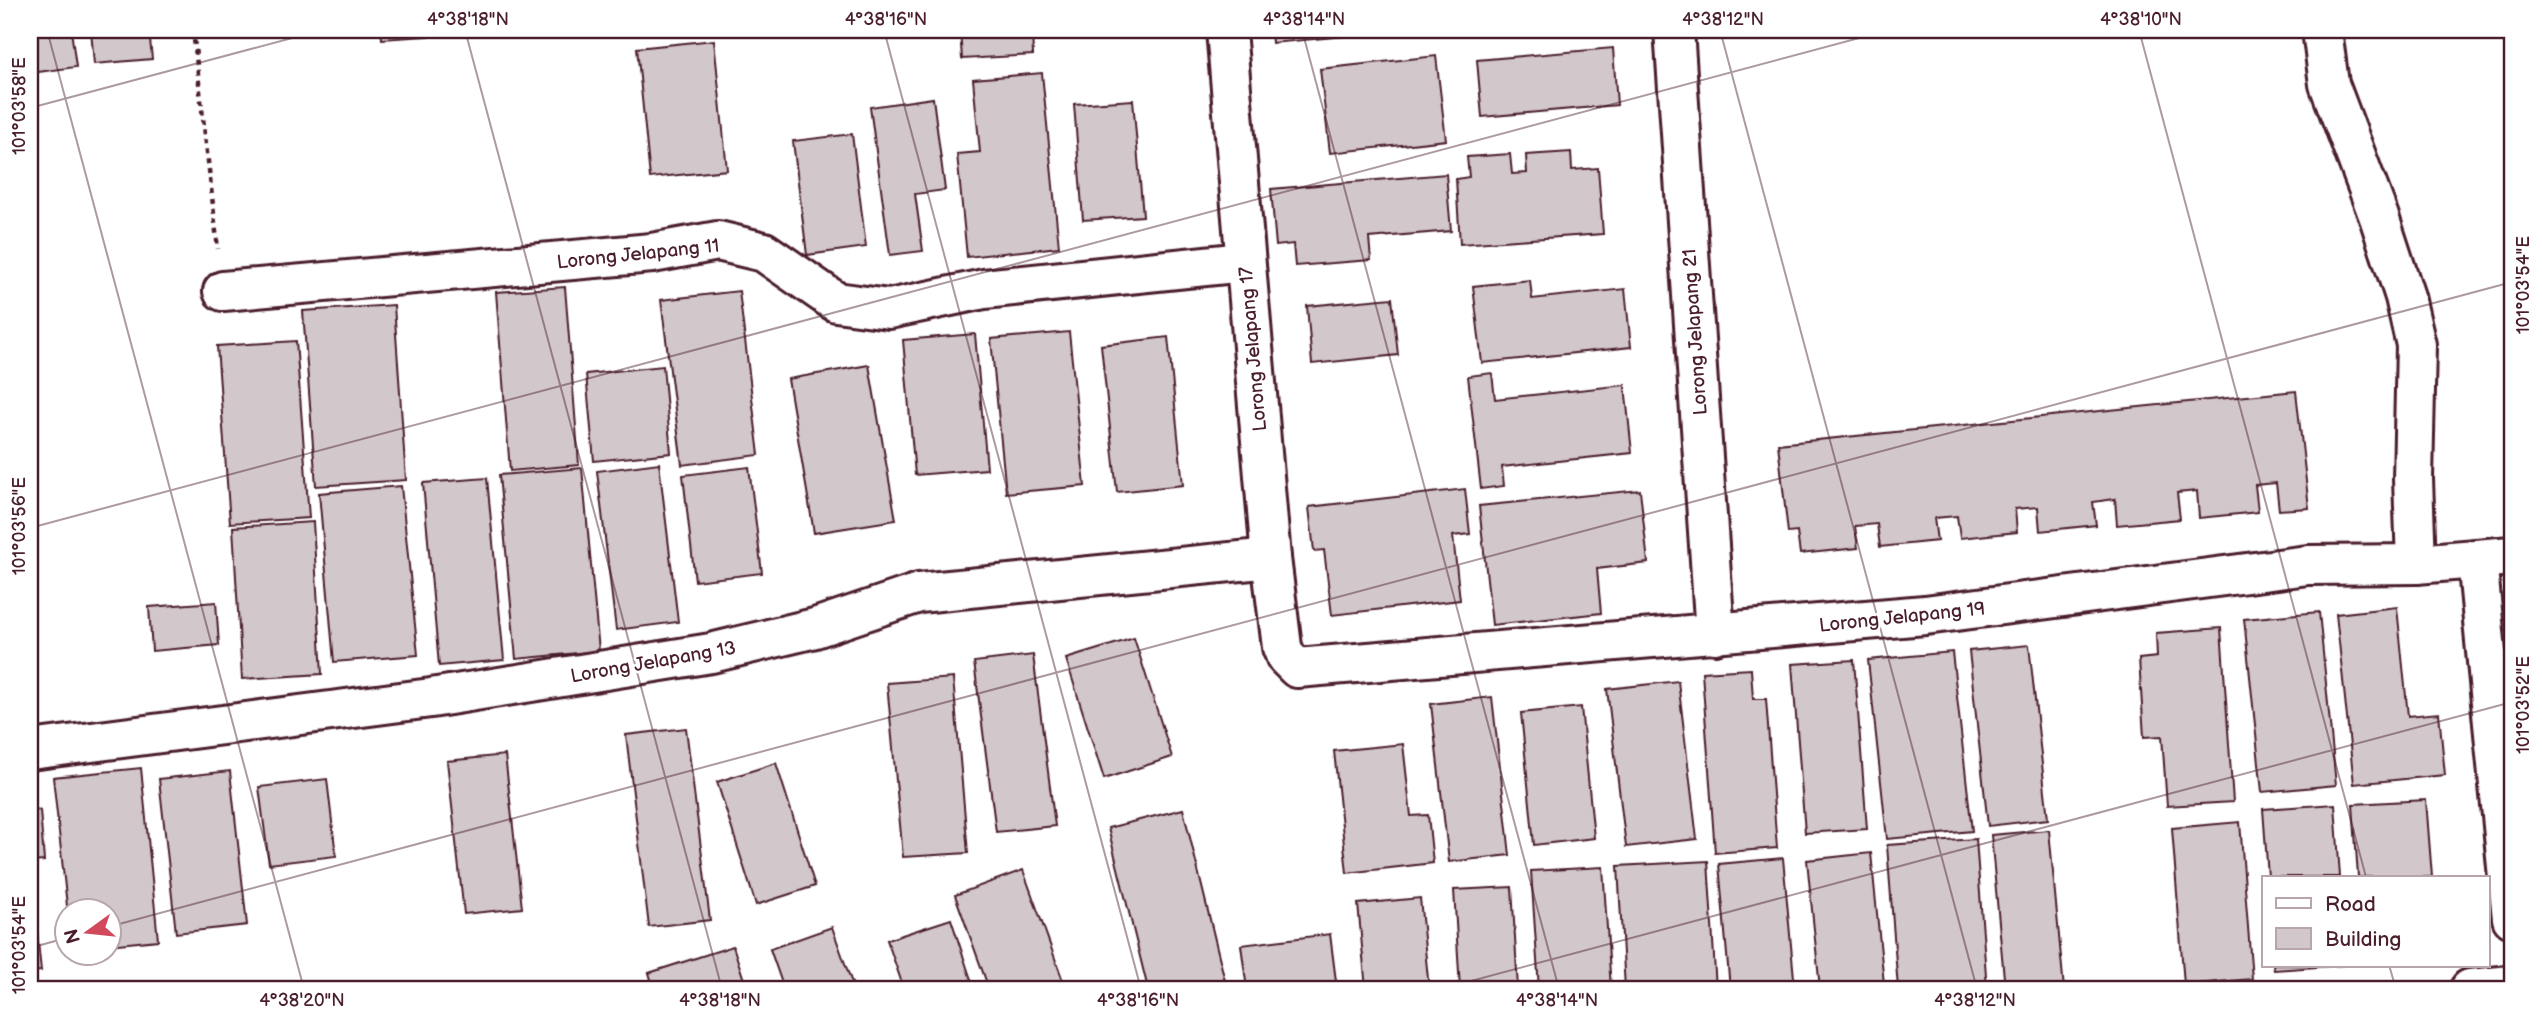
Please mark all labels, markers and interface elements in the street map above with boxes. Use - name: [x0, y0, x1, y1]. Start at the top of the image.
- text: 4°38'18"N: [427, 9, 509, 30]
- text: 4°38'16"N: [845, 9, 927, 30]
- text: 4°38'14"N: [1263, 9, 1345, 30]
- text: 4°38'12"N: [1682, 9, 1764, 30]
- text: 4°38'10"N: [2100, 9, 2182, 30]
- text: 101°03'58"E: [9, 57, 30, 155]
- street label: Lorong Jelapang 11: [556, 235, 721, 274]
- text: 101°03'54"E: [2513, 236, 2534, 334]
- street label: Lorong Jelapang 21: [1678, 248, 1713, 416]
- street label: Lorong Jelapang 17: [1235, 265, 1272, 432]
- text: 101°03'56"E: [9, 477, 30, 575]
- street label: Lorong Jelapang 19: [1818, 597, 1986, 638]
- street label: Lorong Jelapang 13: [569, 637, 738, 688]
- text: 101°03'52"E: [2513, 656, 2534, 754]
- legend: [2262, 876, 2490, 967]
- text: Road: [2325, 892, 2376, 917]
- text: 101°03'54"E: [9, 896, 30, 994]
- north arrow: [52, 897, 122, 967]
- text: N: [60, 926, 86, 946]
- text: Building: [2325, 927, 2401, 952]
- text: 4°38'20"N: [259, 990, 345, 1011]
- text: 4°38'18"N: [679, 990, 761, 1011]
- text: 4°38'16"N: [1097, 990, 1179, 1011]
- text: 4°38'14"N: [1516, 990, 1598, 1011]
- text: 4°38'12"N: [1934, 990, 2016, 1011]

